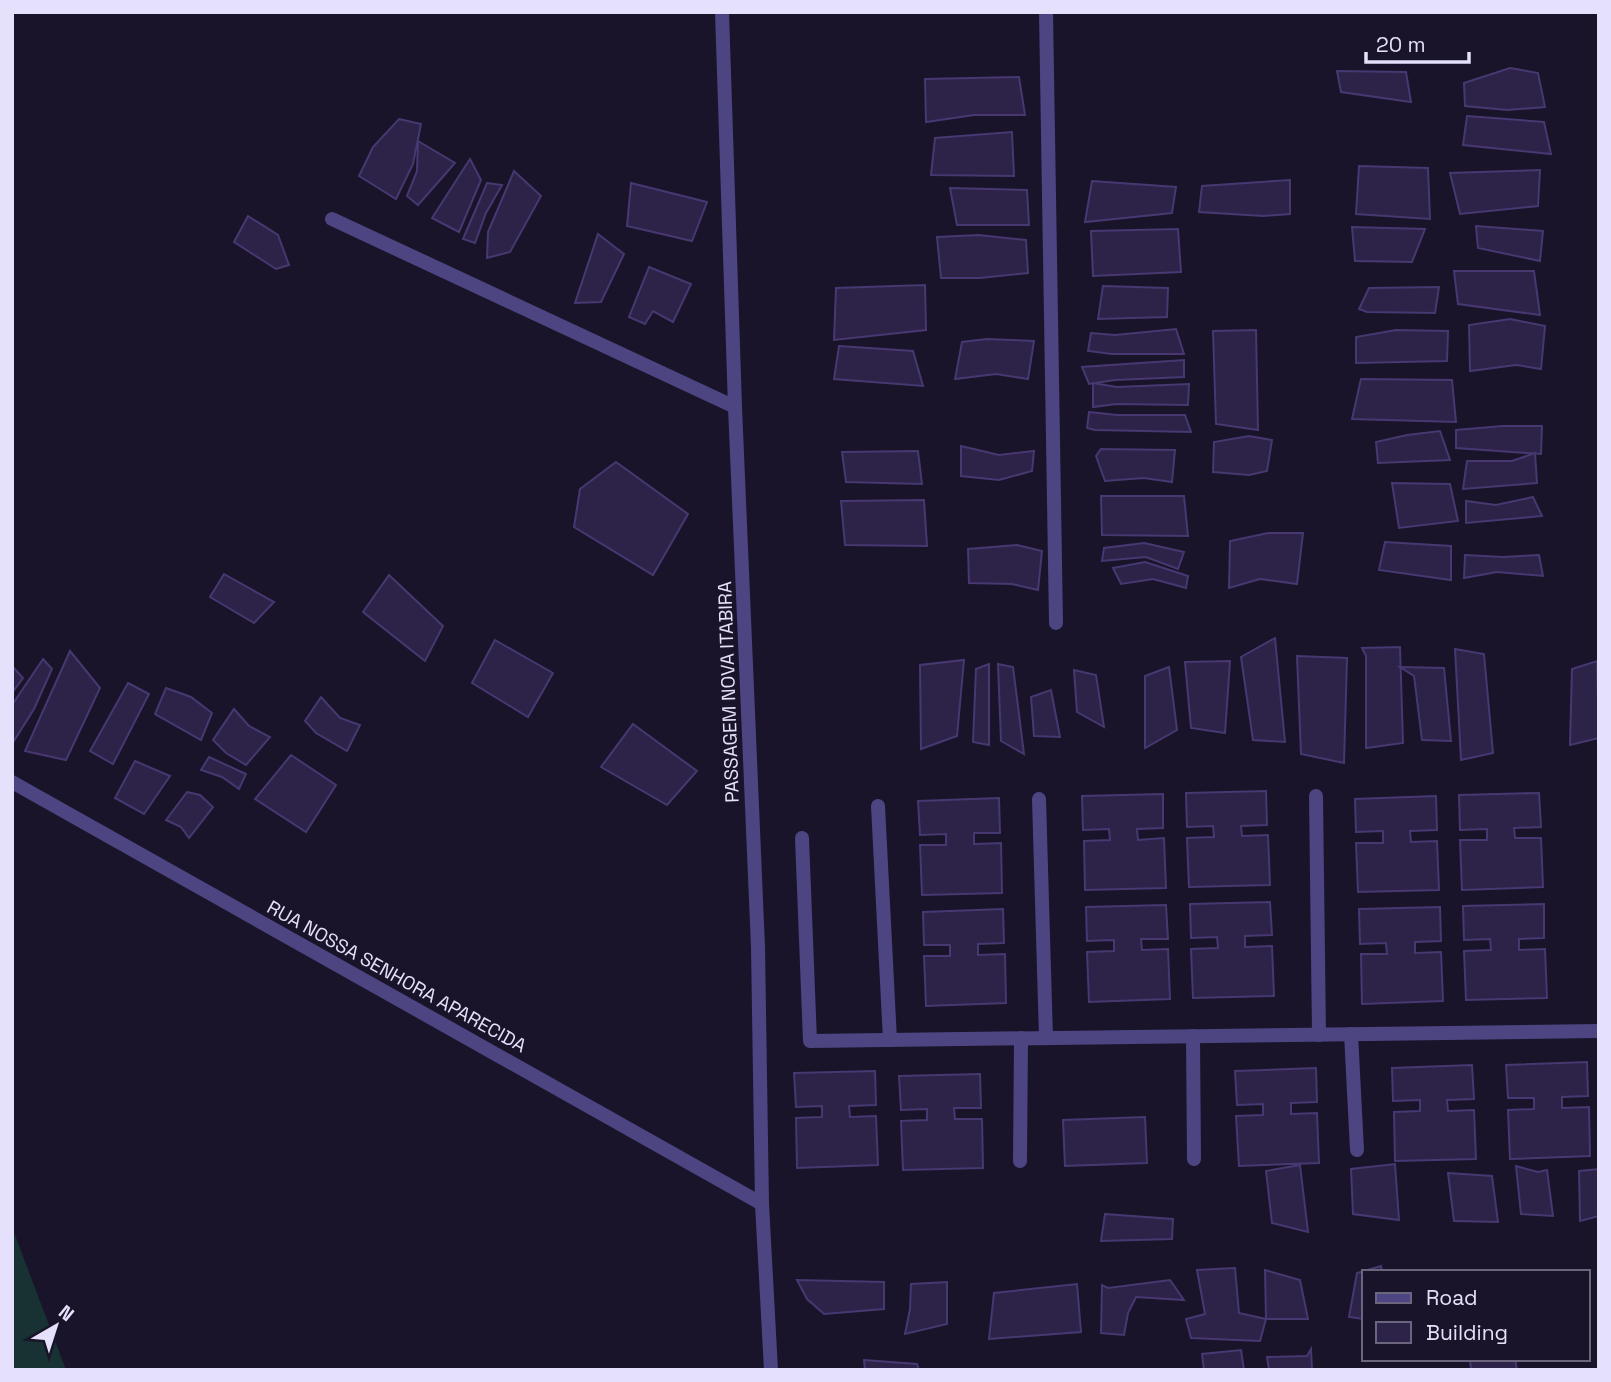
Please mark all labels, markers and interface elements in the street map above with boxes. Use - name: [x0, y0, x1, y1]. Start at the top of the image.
- scale bar: [1366, 21, 1469, 65]
- text: 20 m: [1376, 31, 1426, 58]
- street label: PASSAGEM NOVA ITABIRA: [712, 581, 745, 803]
- street label: RUA NOSSA SENHORA APARECIDA: [263, 895, 531, 1058]
- legend: [1362, 1270, 1590, 1361]
- text: Road: [1426, 1284, 1478, 1311]
- north arrow: [21, 1291, 91, 1361]
- text: N: [54, 1299, 79, 1327]
- text: Building: [1426, 1319, 1508, 1346]

